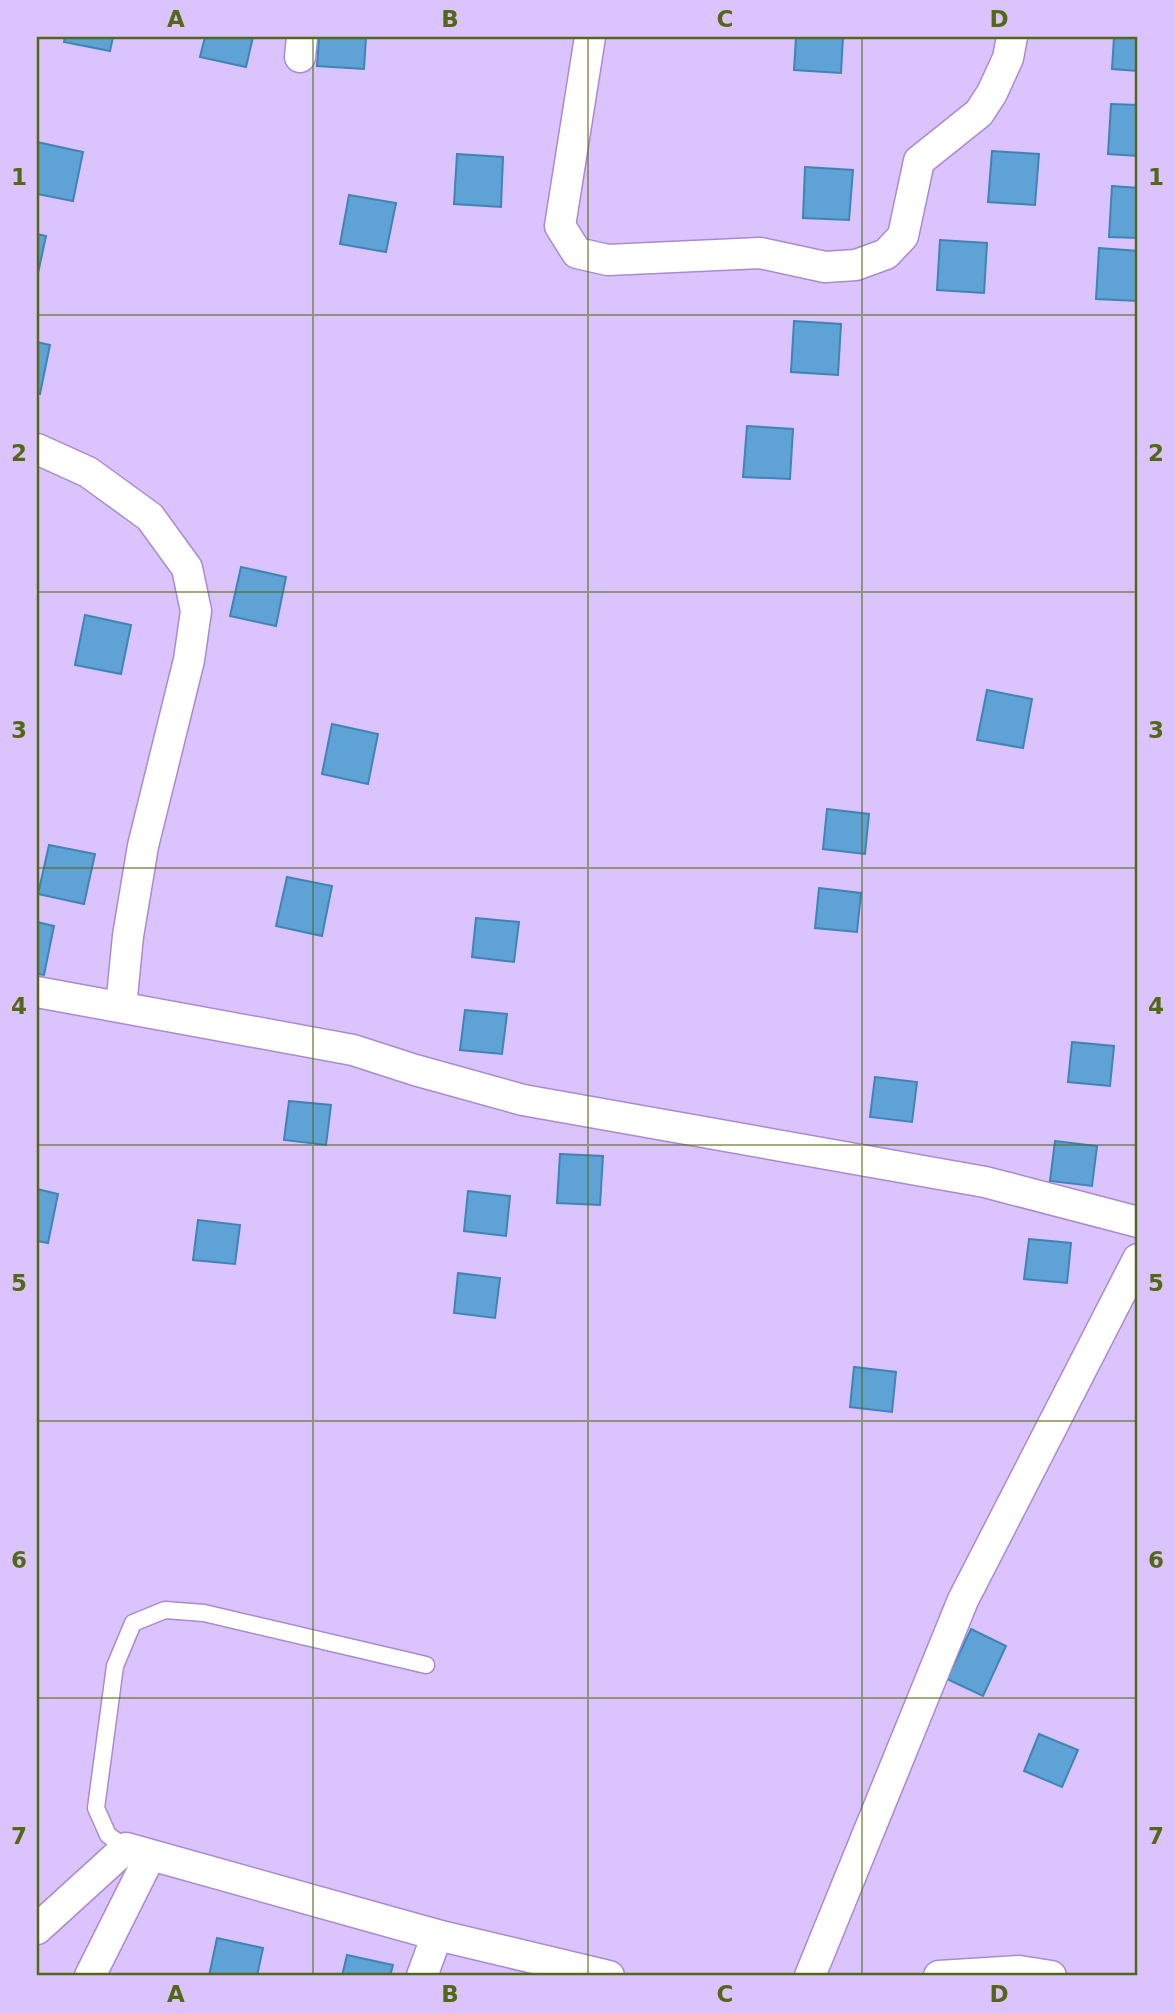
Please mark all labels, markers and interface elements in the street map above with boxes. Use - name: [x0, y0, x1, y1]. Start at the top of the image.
- text: A: [167, 6, 185, 32]
- text: B: [441, 6, 459, 32]
- text: C: [717, 6, 733, 32]
- text: D: [989, 6, 1009, 32]
- text: 1: [11, 164, 27, 190]
- text: 1: [1148, 164, 1164, 190]
- text: 2: [11, 440, 27, 466]
- text: 2: [1148, 440, 1164, 466]
- text: 3: [11, 717, 27, 743]
- text: 3: [1148, 717, 1164, 743]
- text: 4: [11, 993, 27, 1019]
- text: 4: [1148, 993, 1164, 1019]
- text: 5: [11, 1270, 27, 1296]
- text: 5: [1148, 1270, 1164, 1296]
- text: 6: [11, 1547, 27, 1573]
- text: 6: [1148, 1547, 1164, 1573]
- text: 7: [11, 1823, 27, 1849]
- text: 7: [1148, 1823, 1164, 1849]
- text: A: [167, 1981, 185, 2007]
- text: B: [441, 1981, 459, 2007]
- text: C: [717, 1981, 733, 2007]
- text: D: [989, 1981, 1009, 2007]

